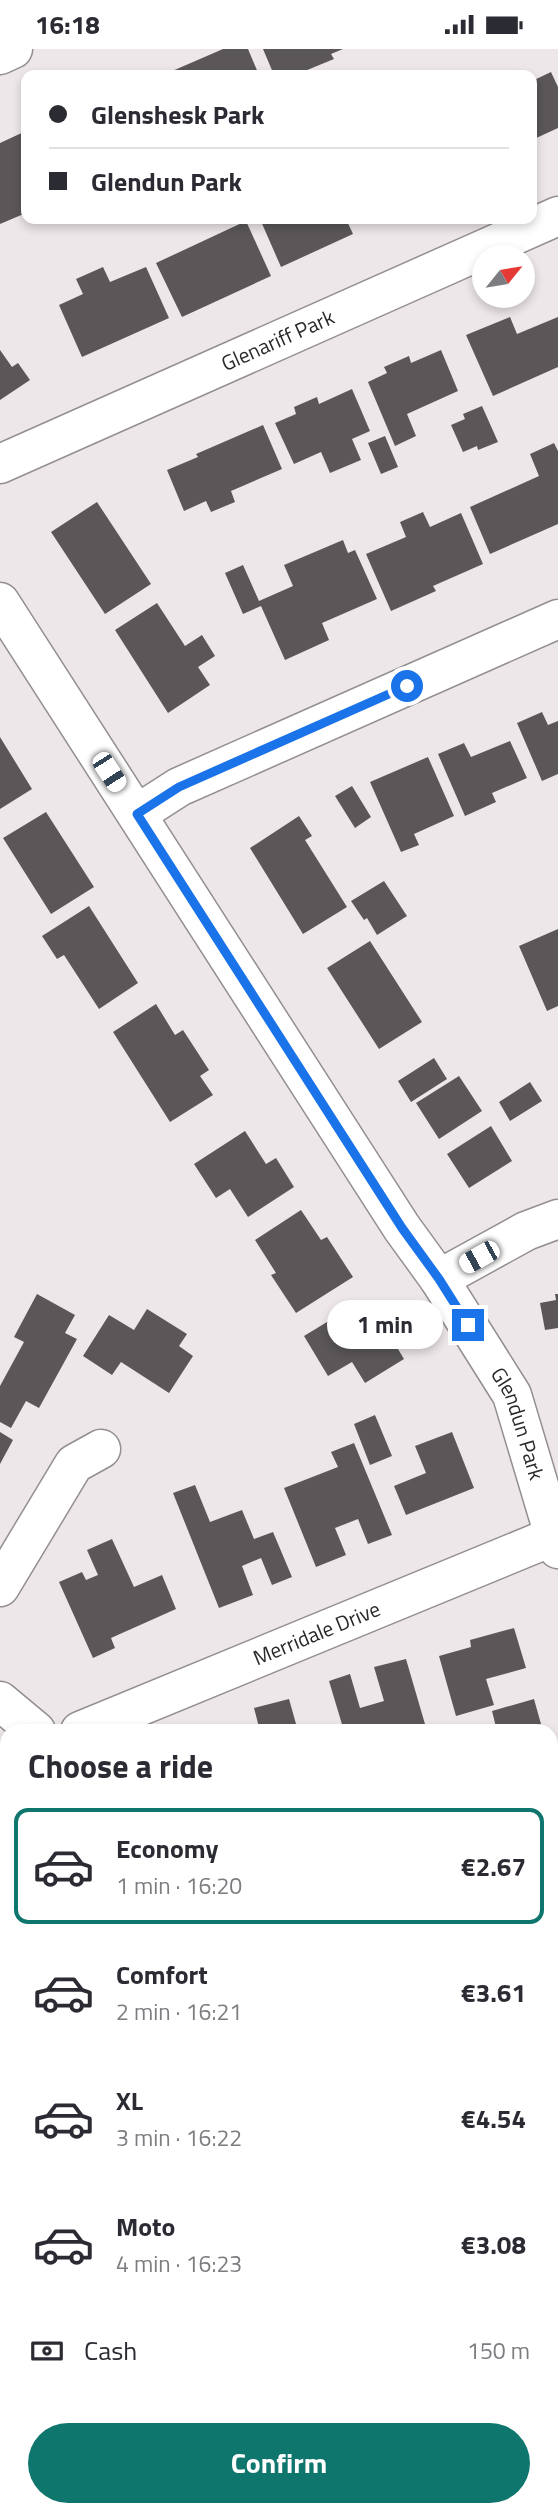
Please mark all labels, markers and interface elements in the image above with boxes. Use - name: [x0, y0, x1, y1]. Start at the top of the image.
- text: 16:18: [35, 5, 100, 44]
- text: Glenshesk Park: [91, 95, 264, 134]
- text: Glendun Park: [91, 162, 242, 201]
- north arrow: [472, 245, 536, 308]
- map controls: [472, 245, 535, 308]
- street label: Glenariff Park: [216, 300, 339, 379]
- route start: [391, 670, 423, 702]
- car: [89, 749, 130, 795]
- car: [456, 1238, 503, 1276]
- callout: 1 min: [328, 1301, 444, 1349]
- text: 1 min: [357, 1307, 413, 1342]
- route end: [452, 1309, 484, 1341]
- street label: Glendun Park: [483, 1360, 553, 1484]
- street label: Merridale Drive: [248, 1592, 385, 1673]
- text: Choose a ride: [28, 1742, 213, 1790]
- text: Economy: [116, 1829, 218, 1868]
- icon: car: [32, 1835, 95, 1898]
- text: €2.67: [461, 1847, 526, 1886]
- text: 1 min · 16:20: [116, 1868, 242, 1903]
- text: Comfort: [116, 1955, 208, 1994]
- icon: car: [32, 1961, 95, 2024]
- text: €3.61: [461, 1973, 526, 2012]
- text: 2 min · 16:21: [116, 1994, 242, 2029]
- text: XL: [116, 2081, 143, 2120]
- icon: car: [32, 2087, 95, 2150]
- text: €4.54: [461, 2099, 526, 2138]
- text: 3 min · 16:22: [116, 2120, 242, 2155]
- text: Moto: [116, 2207, 175, 2246]
- icon: car: [32, 2213, 95, 2276]
- text: €3.08: [461, 2225, 526, 2264]
- text: 4 min · 16:23: [116, 2246, 242, 2281]
- text: Cash: [84, 2331, 137, 2370]
- icon: cash: [28, 2332, 66, 2370]
- text: 150 m: [467, 2333, 530, 2368]
- button: Confirm: [28, 2423, 530, 2503]

